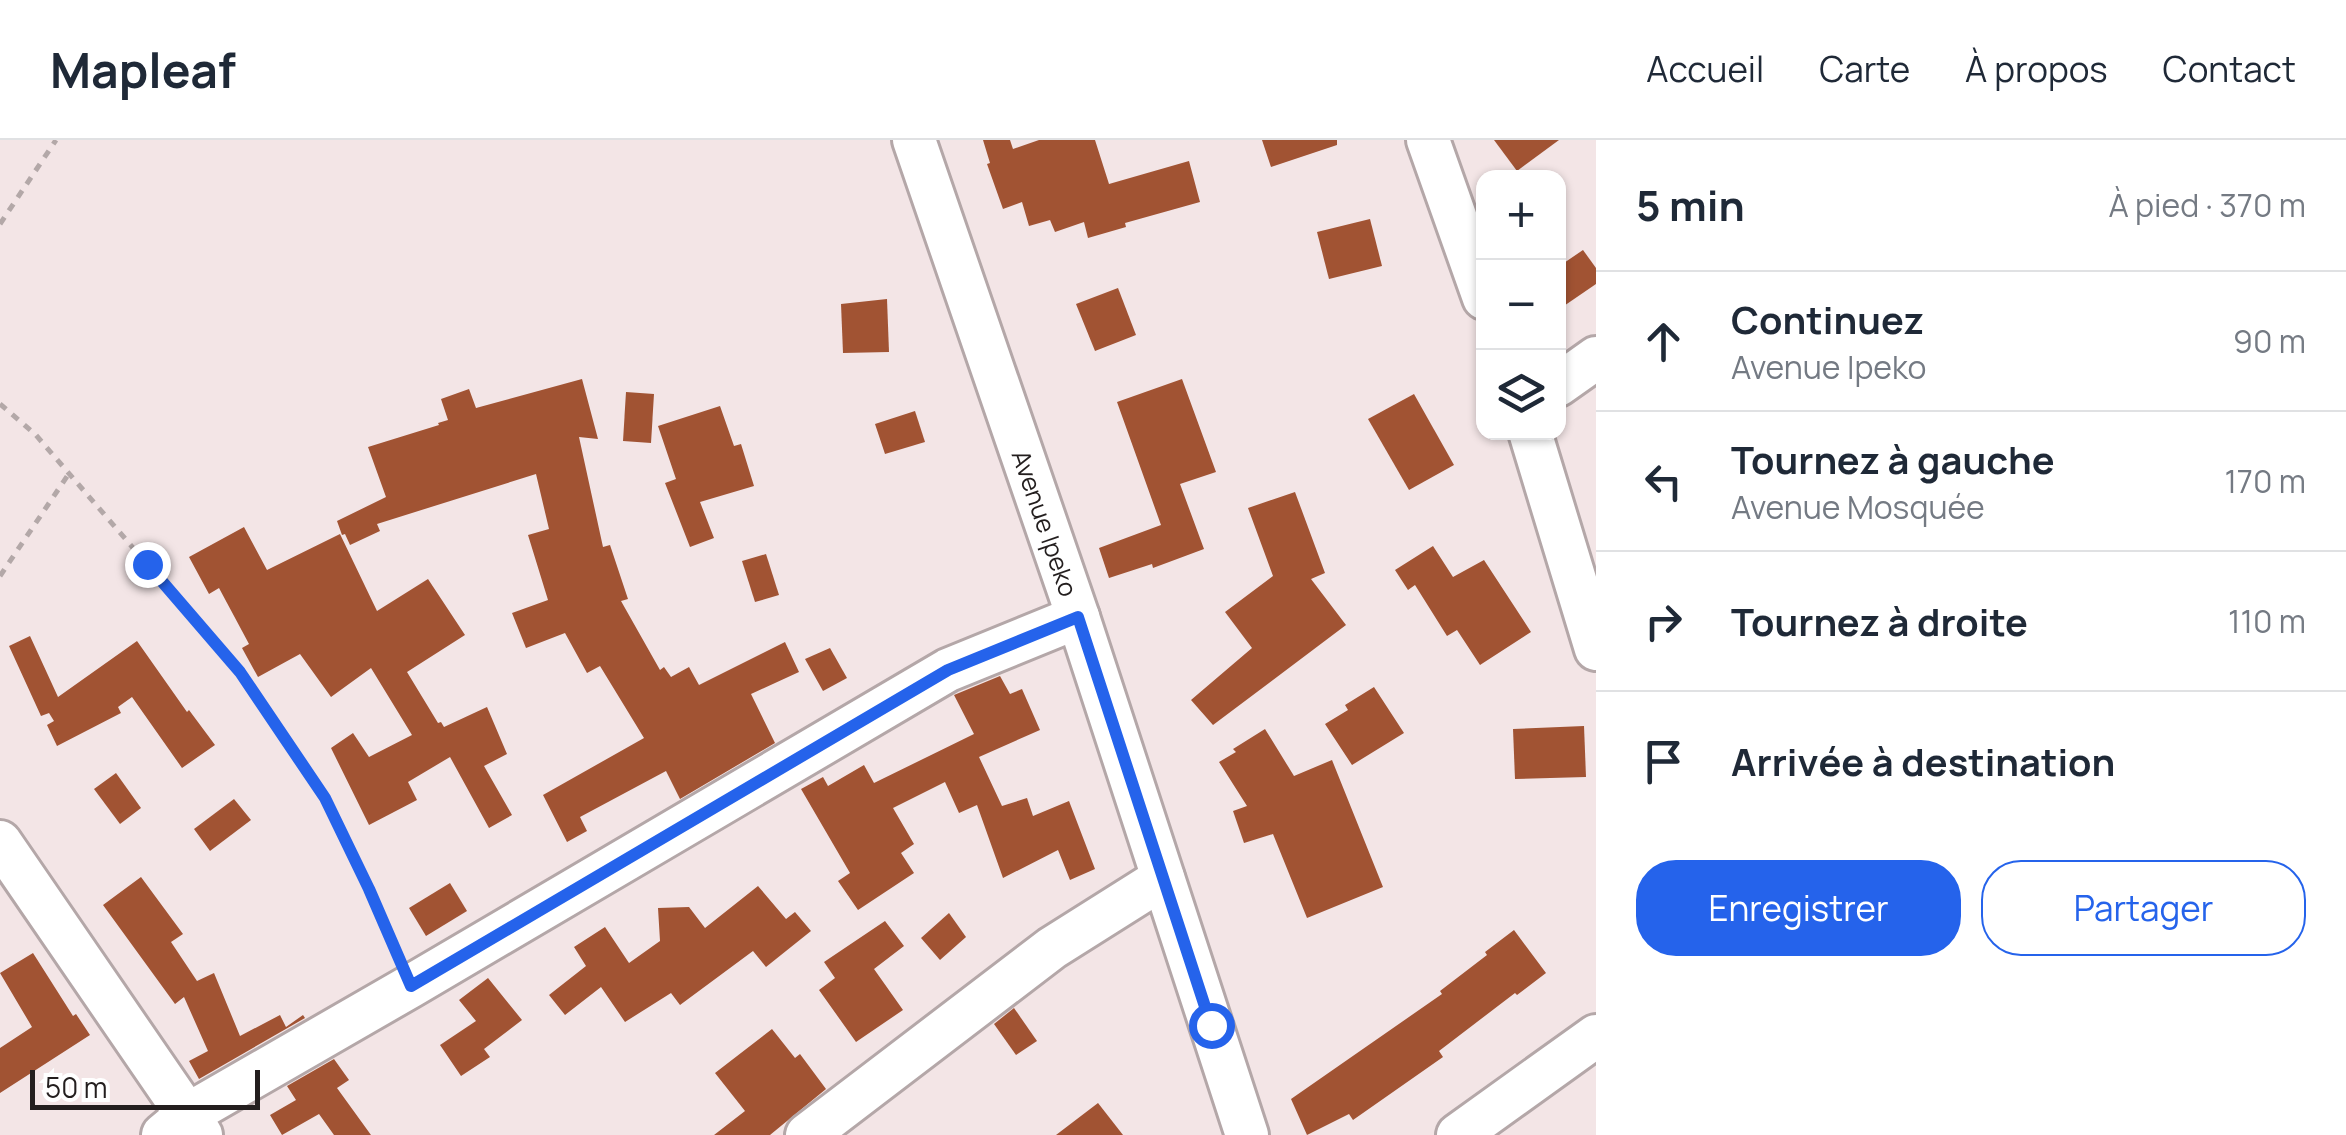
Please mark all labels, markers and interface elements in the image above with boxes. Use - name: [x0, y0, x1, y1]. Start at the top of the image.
- text: Mapleaf: [50, 37, 236, 102]
- text: Accueil: [1646, 45, 1764, 93]
- text: Carte: [1819, 45, 1910, 93]
- text: À propos: [1965, 45, 2108, 93]
- text: Contact: [2163, 45, 2296, 93]
- map controls: [1476, 170, 1566, 440]
- button: +: [1476, 170, 1566, 260]
- text: 5 min: [1636, 176, 1745, 234]
- text: À pied · 370 m: [2108, 183, 2306, 227]
- button: −: [1476, 260, 1566, 350]
- text: Continuez: [1731, 293, 1924, 345]
- icon: ahead: [1636, 314, 1691, 369]
- text: 90 m: [2233, 319, 2306, 363]
- text: Avenue Ipeko: [1731, 345, 1927, 389]
- button: layers: [1476, 350, 1566, 440]
- text: Tournez à gauche: [1731, 433, 2055, 485]
- street label: Avenue Ipeko: [1004, 445, 1087, 601]
- icon: left: [1636, 454, 1691, 509]
- text: 170 m: [2224, 459, 2306, 503]
- text: Avenue Mosquée: [1731, 485, 1985, 529]
- route end: [125, 542, 171, 588]
- icon: right: [1636, 594, 1691, 649]
- text: Tournez à droite: [1731, 595, 2028, 647]
- text: 110 m: [2228, 599, 2306, 643]
- icon: arrive: [1636, 734, 1691, 789]
- text: Arrivée à destination: [1731, 735, 2115, 787]
- button: Enregistrer: [1636, 860, 1961, 956]
- button: Partager: [1981, 860, 2306, 956]
- route start: [1189, 1003, 1235, 1049]
- scale bar: [30, 1065, 260, 1110]
- text: 50 m: [45, 1068, 108, 1106]

